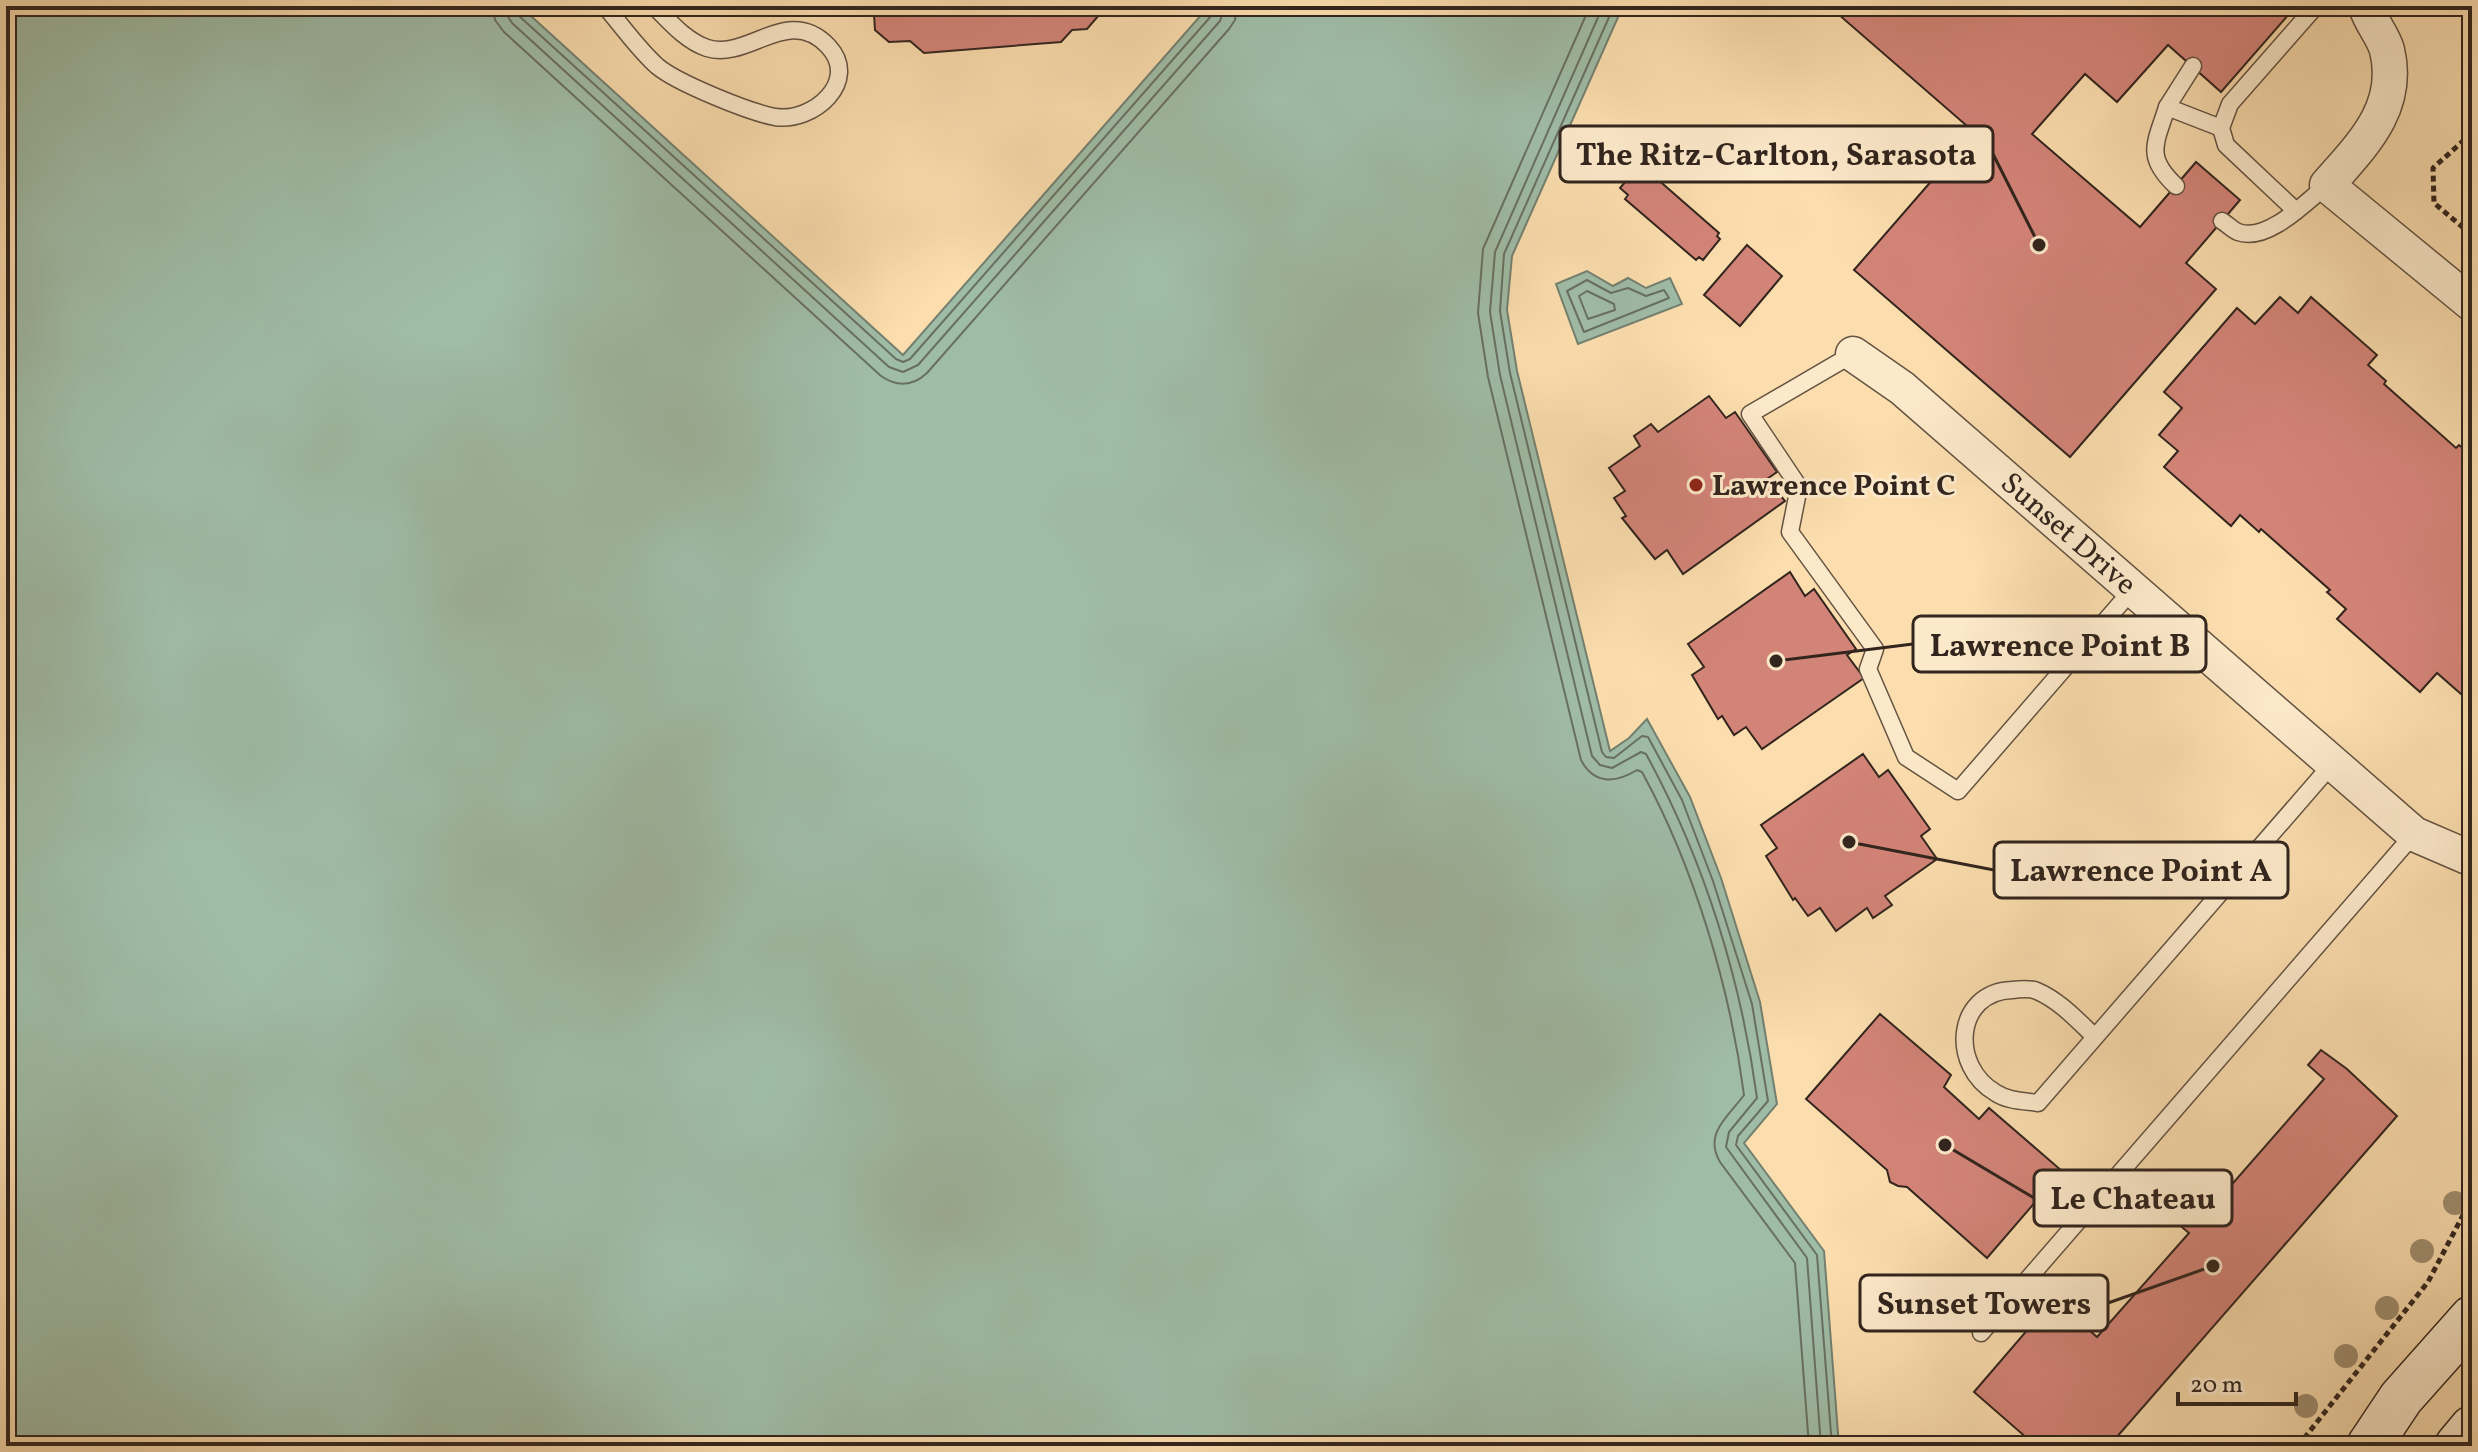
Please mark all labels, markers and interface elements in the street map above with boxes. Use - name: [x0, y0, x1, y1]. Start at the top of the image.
- callout: The Ritz-Carlton, Sarasota: [1560, 126, 1993, 182]
- text: The Ritz-Carlton, Sarasota: [1576, 135, 1976, 179]
- street label: Sunset Drive: [1990, 463, 2145, 606]
- place label: Lawrence Point C: [1712, 466, 1956, 508]
- marker: Lawrence Point C: [1687, 476, 1705, 494]
- callout: Lawrence Point B: [1913, 616, 2206, 672]
- text: Lawrence Point B: [1930, 626, 2190, 670]
- callout: Lawrence Point A: [1994, 842, 2288, 898]
- text: Lawrence Point A: [2010, 851, 2272, 895]
- callout: Le Chateau: [2034, 1170, 2232, 1226]
- text: Le Chateau: [2050, 1179, 2216, 1223]
- callout: Sunset Towers: [1860, 1275, 2108, 1331]
- text: Sunset Towers: [1877, 1284, 2091, 1328]
- scale bar: [2178, 1356, 2296, 1406]
- text: 20 m: [2190, 1369, 2243, 1403]

